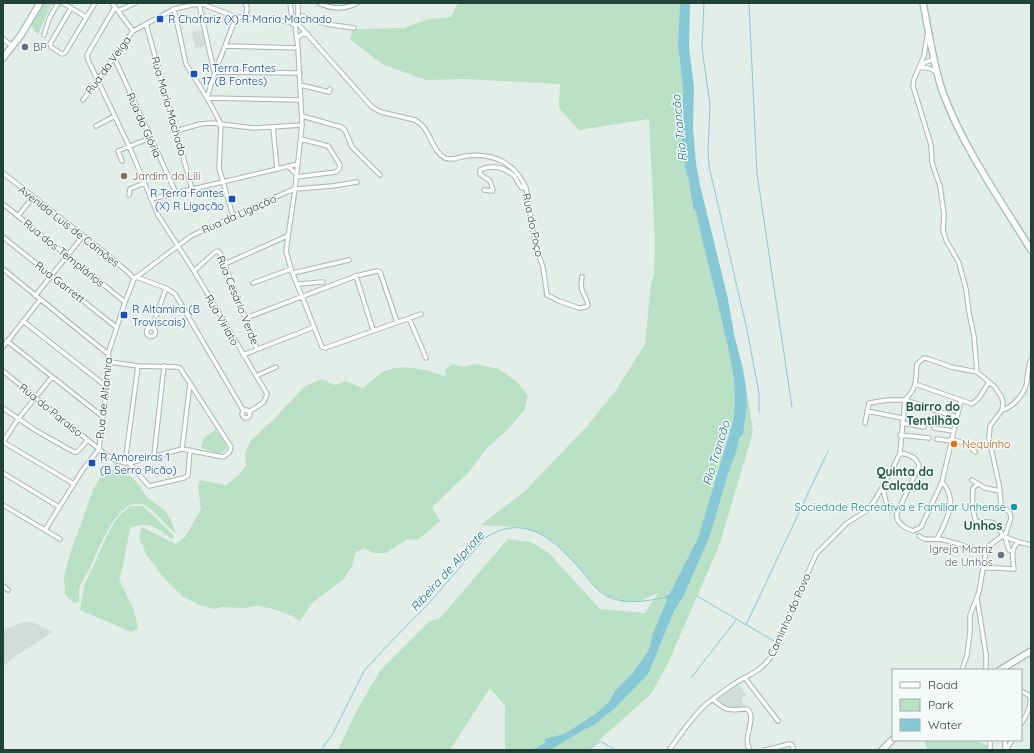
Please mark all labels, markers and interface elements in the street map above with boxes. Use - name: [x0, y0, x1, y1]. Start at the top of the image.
- place label: R Chafariz (X) R Maria Machado: [168, 12, 332, 26]
- marker: R Chafariz (X) R Maria Machado: [155, 14, 165, 24]
- street label: Rua da Veiga: [82, 33, 134, 97]
- place label: BP: [33, 40, 47, 54]
- marker: BP: [20, 42, 30, 52]
- street label: Rua Maria Machado: [148, 55, 190, 158]
- place label: R Terra Fontes 17 (B Fontes): [202, 61, 276, 88]
- marker: R Terra Fontes 17 (B Fontes): [189, 69, 199, 79]
- street label: Rua da Glória: [123, 90, 165, 160]
- water label: Rio Trancão: [668, 93, 690, 162]
- place label: Jardim da Lili: [132, 169, 200, 183]
- marker: Jardim da Lili: [119, 171, 129, 181]
- street label: Avenida Luís de Camões: [16, 182, 122, 270]
- place label: R Terra Fontes (X) R Ligação: [150, 186, 224, 213]
- street label: Rua da Ligação: [200, 191, 279, 237]
- street label: Rua do Poço: [519, 192, 547, 259]
- marker: R Terra Fontes (X) R Ligação: [227, 194, 237, 204]
- street label: Rua dos Templários: [21, 216, 107, 290]
- street label: Rua Cesário Verde: [214, 253, 262, 347]
- street label: Rua Garrett: [32, 258, 88, 306]
- street label: Rua Viriato: [202, 292, 242, 348]
- place label: R Altamira (B Troviscais): [132, 302, 200, 329]
- marker: R Altamira (B Troviscais): [119, 310, 129, 320]
- street label: Rua de Altamira: [93, 356, 115, 440]
- street label: Rua do Paraíso: [16, 380, 86, 440]
- district label: Bairro do Tentilhão: [906, 399, 961, 428]
- water label: Rio Trancão: [699, 418, 733, 487]
- place label: Nequinho: [962, 437, 1011, 451]
- marker: Nequinho: [949, 439, 959, 449]
- place label: R Amoreiras 1 (B Serro Picão): [100, 450, 177, 477]
- marker: R Amoreiras 1 (B Serro Picão): [87, 458, 97, 468]
- district label: Quinta da Calçada: [877, 464, 933, 493]
- place label: Sociedade Recreativa e Familiar Unhense: [795, 500, 1006, 514]
- marker: Sociedade Recreativa e Familiar Unhense: [1009, 502, 1019, 512]
- district label: Unhos: [964, 517, 1002, 533]
- water label: Ribeira de Alpriate: [407, 527, 488, 614]
- place label: Igreja Matriz de Unhos: [929, 542, 993, 569]
- marker: Igreja Matriz de Unhos: [996, 550, 1006, 560]
- street label: Caminho do Povo: [764, 571, 814, 659]
- legend: [892, 669, 1022, 741]
- text: Road: [928, 677, 958, 692]
- text: Park: [928, 697, 953, 712]
- text: Water: [928, 717, 963, 732]

